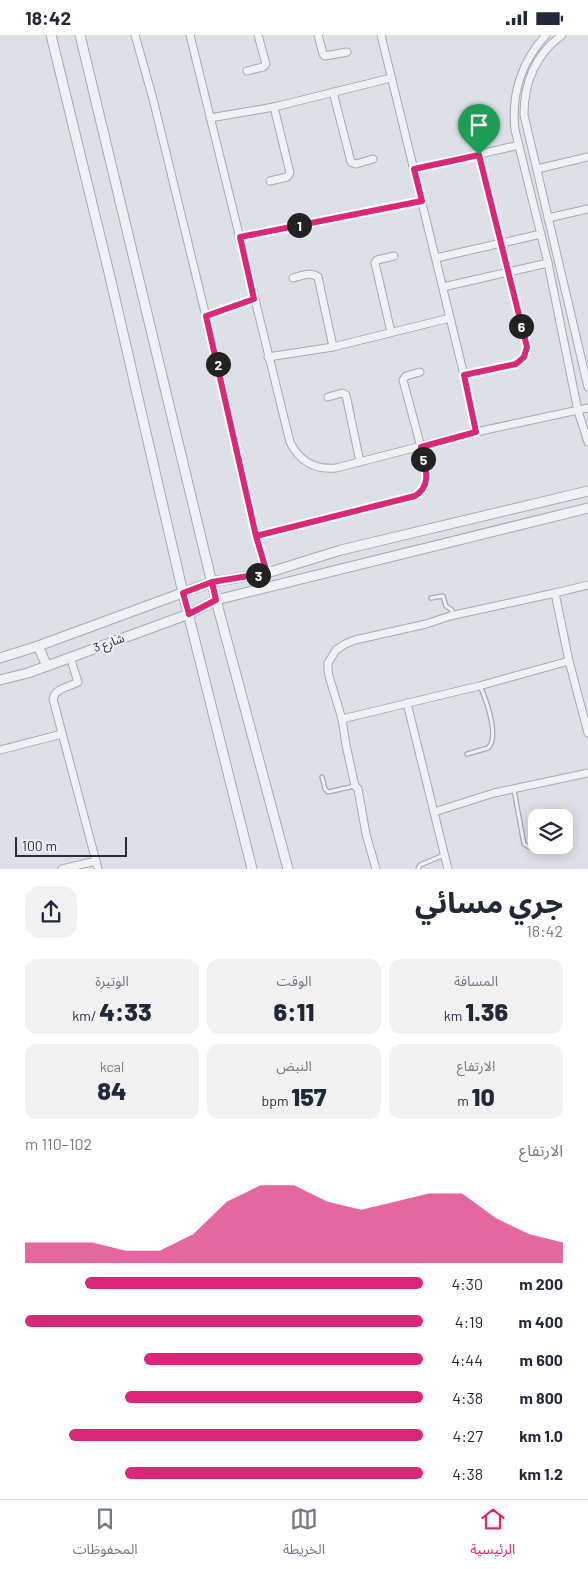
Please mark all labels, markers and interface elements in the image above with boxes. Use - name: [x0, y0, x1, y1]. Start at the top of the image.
- text: 18:42: [25, 6, 71, 29]
- pin: [458, 104, 500, 155]
- icon: arrive: [465, 111, 493, 139]
- pin: 1: [286, 213, 312, 237]
- text: 1: [297, 217, 302, 234]
- pin: 6: [508, 313, 534, 339]
- text: 6: [518, 318, 525, 335]
- pin: 2: [206, 351, 230, 377]
- text: 2: [215, 356, 222, 373]
- pin: 5: [410, 447, 436, 471]
- text: 5: [420, 451, 427, 468]
- pin: 3: [246, 563, 270, 587]
- text: 3: [255, 567, 262, 584]
- street label: شارع 3: [91, 630, 127, 657]
- map controls: [528, 809, 573, 854]
- button: layers: [528, 809, 573, 854]
- scale bar: [15, 834, 128, 857]
- text: 100 m: [22, 837, 57, 854]
- text: جري مسائي: [415, 885, 563, 919]
- button: share: [25, 886, 77, 938]
- text: 18:42: [526, 921, 563, 940]
- text: الوتيرة: [95, 972, 129, 989]
- text: الوقت: [276, 972, 312, 989]
- text: المسافة: [454, 972, 498, 989]
- text: 4:33: [99, 996, 152, 1026]
- text: 6:11: [274, 996, 314, 1026]
- text: 1.36: [465, 996, 508, 1026]
- text: /km: [72, 1007, 99, 1024]
- text: km: [444, 1007, 465, 1024]
- text: النبض: [276, 1057, 312, 1074]
- text: الارتفاع: [457, 1057, 495, 1074]
- text: kcal: [100, 1058, 124, 1075]
- text: 84: [97, 1075, 127, 1105]
- text: 157: [291, 1081, 326, 1111]
- text: 10: [472, 1081, 495, 1111]
- text: bpm: [262, 1092, 291, 1109]
- text: m: [457, 1092, 472, 1109]
- text: 102–110 m: [25, 1134, 92, 1153]
- text: الارتفاع: [519, 1140, 563, 1159]
- text: 4:30: [451, 1274, 483, 1293]
- text: 200 m: [519, 1274, 563, 1293]
- text: 4:19: [455, 1312, 483, 1331]
- text: 400 m: [519, 1312, 563, 1331]
- text: 4:44: [451, 1350, 483, 1369]
- text: 600 m: [520, 1350, 563, 1369]
- text: 4:38: [452, 1388, 483, 1407]
- text: 800 m: [520, 1388, 563, 1407]
- text: 4:27: [453, 1426, 483, 1445]
- text: 1.0 km: [519, 1426, 563, 1445]
- text: 4:38: [452, 1464, 483, 1483]
- text: 1.2 km: [519, 1464, 563, 1483]
- tab: المحفوظات: [73, 1505, 138, 1564]
- tab: الخريطة: [283, 1505, 325, 1564]
- tab: الرئيسية: [470, 1505, 515, 1564]

